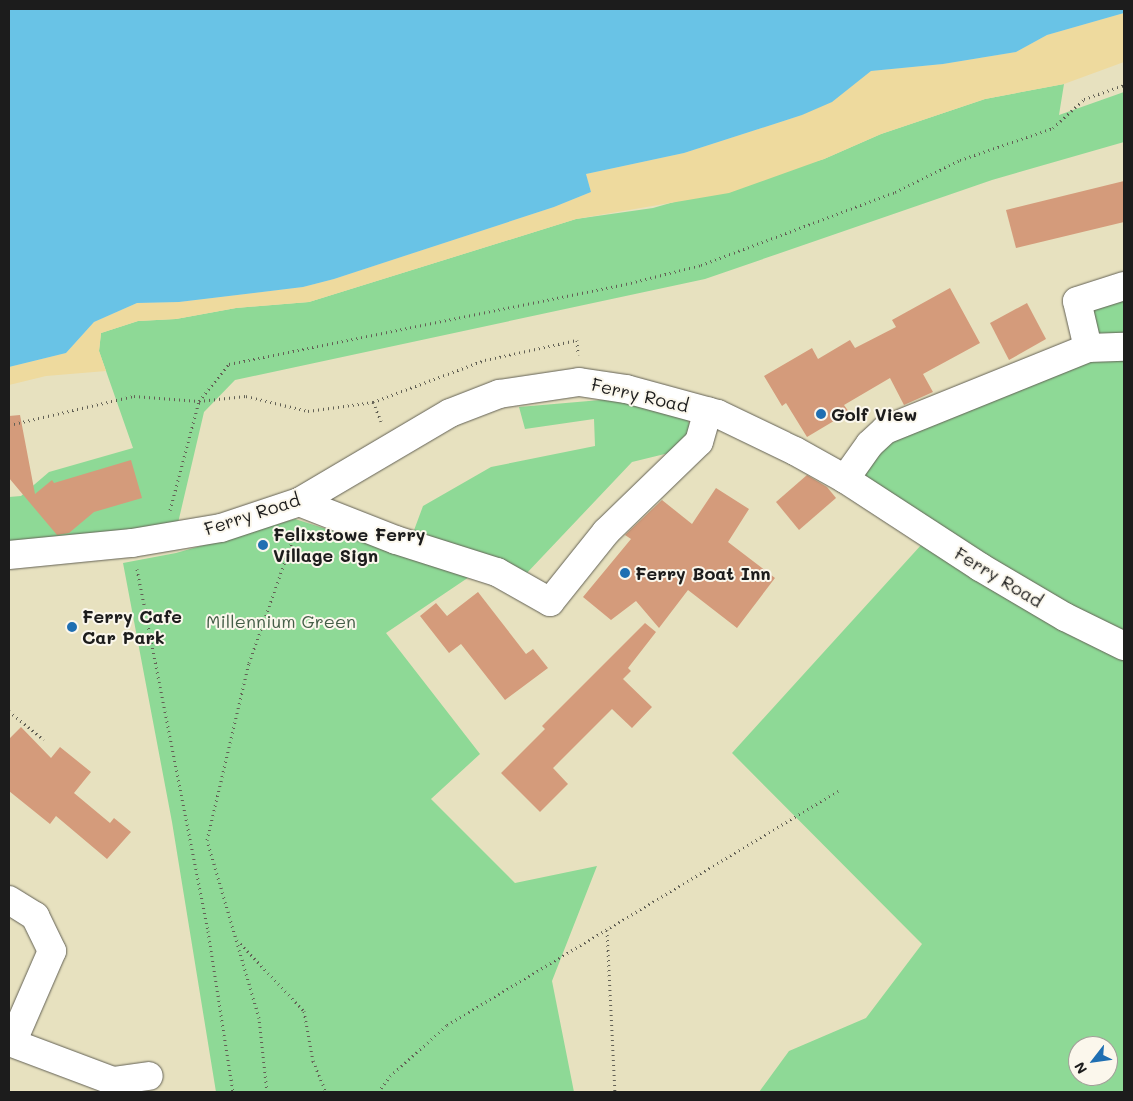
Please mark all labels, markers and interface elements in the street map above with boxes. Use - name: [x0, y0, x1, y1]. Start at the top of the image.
- street label: Ferry Road: [589, 373, 691, 417]
- place label: Golf View: [831, 403, 917, 425]
- marker: Golf View: [815, 408, 827, 420]
- street label: Ferry Road: [201, 488, 303, 540]
- place label: Felixstowe Ferry Village Sign: [273, 524, 426, 566]
- marker: Felixstowe Ferry Village Sign: [257, 539, 269, 551]
- street label: Ferry Road: [951, 542, 1047, 612]
- place label: Ferry Boat Inn: [635, 562, 771, 584]
- marker: Ferry Boat Inn: [619, 567, 631, 579]
- place label: Ferry Cafe Car Park: [82, 606, 182, 649]
- park label: Millennium Green: [206, 610, 356, 632]
- marker: Ferry Cafe Car Park: [66, 621, 78, 633]
- north arrow: [1068, 1036, 1118, 1086]
- text: N: [1070, 1059, 1091, 1078]

